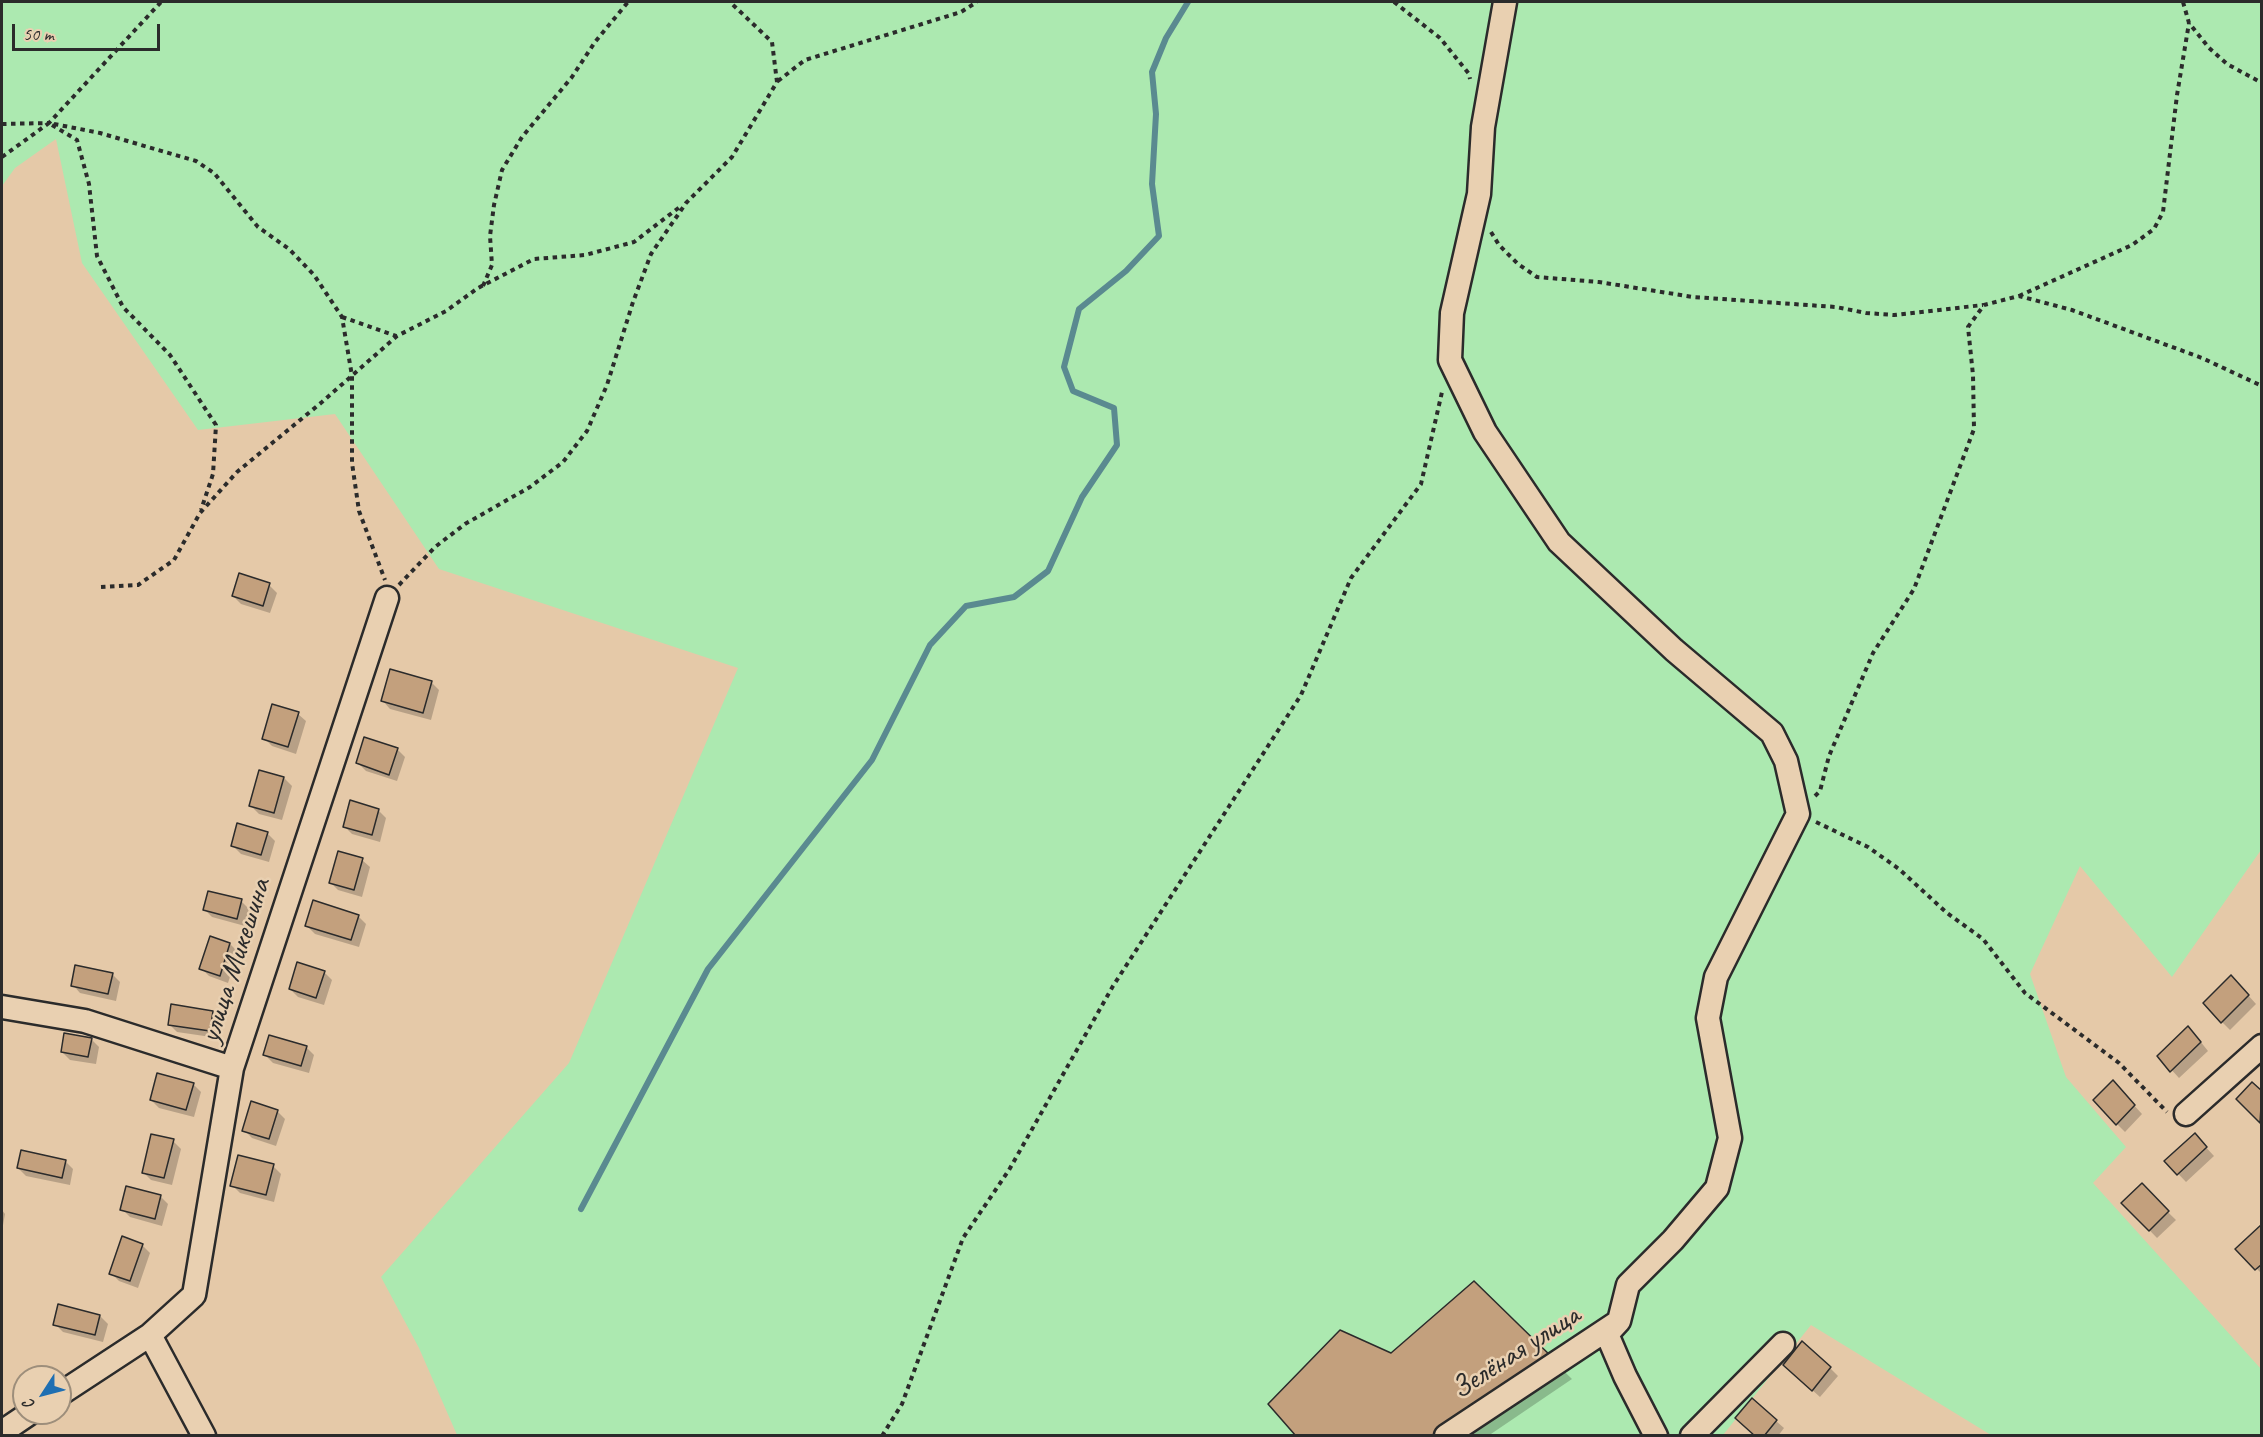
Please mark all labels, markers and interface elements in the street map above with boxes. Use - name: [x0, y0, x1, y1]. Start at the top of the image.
- scale bar: [15, 12, 164, 50]
- text: 50 m: [23, 23, 54, 45]
- street label: улица Микешина: [193, 874, 279, 1048]
- street label: Зелёная улица: [1445, 1298, 1587, 1408]
- north arrow: [12, 1365, 72, 1425]
- text: С: [19, 1395, 39, 1413]

